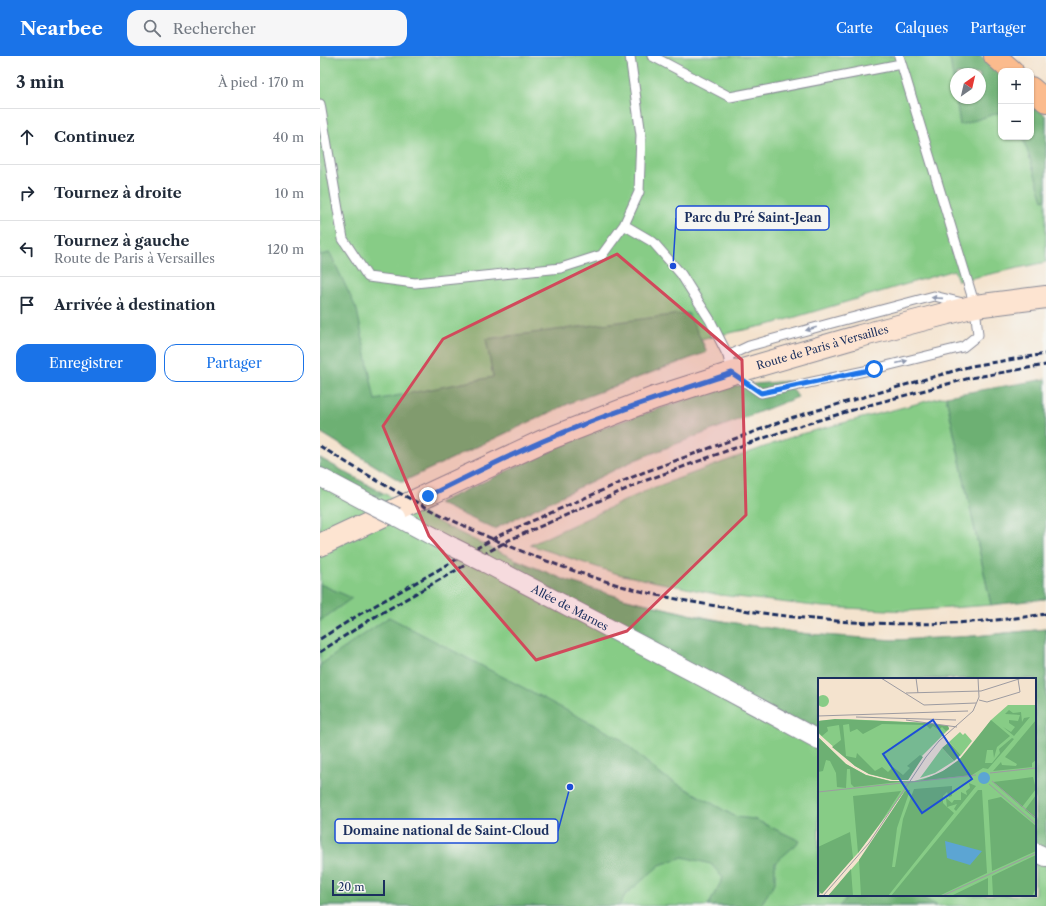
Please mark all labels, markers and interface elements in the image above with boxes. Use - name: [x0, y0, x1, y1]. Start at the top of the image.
- search box: [127, 10, 407, 46]
- text: Nearbee: [20, 17, 103, 40]
- icon: search: [141, 17, 163, 39]
- text: Rechercher: [173, 19, 256, 38]
- text: Carte: [836, 19, 873, 37]
- text: Calques: [895, 19, 948, 37]
- text: Partager: [970, 19, 1026, 37]
- north arrow: [950, 68, 986, 104]
- map controls: [998, 68, 1034, 140]
- button: +: [998, 68, 1034, 104]
- text: 3 min: [16, 72, 65, 92]
- text: À pied · 170 m: [218, 74, 304, 90]
- button: −: [998, 104, 1034, 140]
- icon: ahead: [16, 126, 38, 148]
- text: Continuez: [54, 127, 135, 146]
- text: 40 m: [273, 129, 304, 145]
- icon: right: [16, 182, 38, 204]
- text: Tournez à droite: [54, 183, 182, 202]
- text: 10 m: [275, 185, 304, 201]
- callout: Parc du Pré Saint-Jean: [676, 206, 829, 230]
- text: Parc du Pré Saint-Jean: [684, 210, 823, 225]
- text: Tournez à gauche: [54, 231, 190, 250]
- icon: left: [16, 238, 38, 260]
- text: 120 m: [267, 241, 304, 257]
- text: Route de Paris à Versailles: [54, 250, 215, 266]
- icon: arrive: [16, 294, 38, 316]
- one-way arrow: [931, 294, 943, 301]
- text: Arrivée à destination: [54, 295, 216, 314]
- street label: Route de Paris à Versailles: [755, 322, 890, 373]
- one-way arrow: [805, 326, 817, 332]
- button: Enregistrer: [16, 344, 156, 382]
- button: Partager: [164, 344, 304, 382]
- one-way arrow: [895, 359, 908, 365]
- route start: [865, 360, 883, 378]
- route end: [419, 487, 437, 505]
- street label: Allée de Marnes: [528, 581, 611, 634]
- inset map: [818, 678, 1036, 896]
- callout: Domaine national de Saint-Cloud: [335, 819, 558, 843]
- text: Domaine national de Saint-Cloud: [343, 823, 549, 838]
- scale bar: [332, 878, 385, 897]
- text: 20 m: [338, 880, 364, 894]

